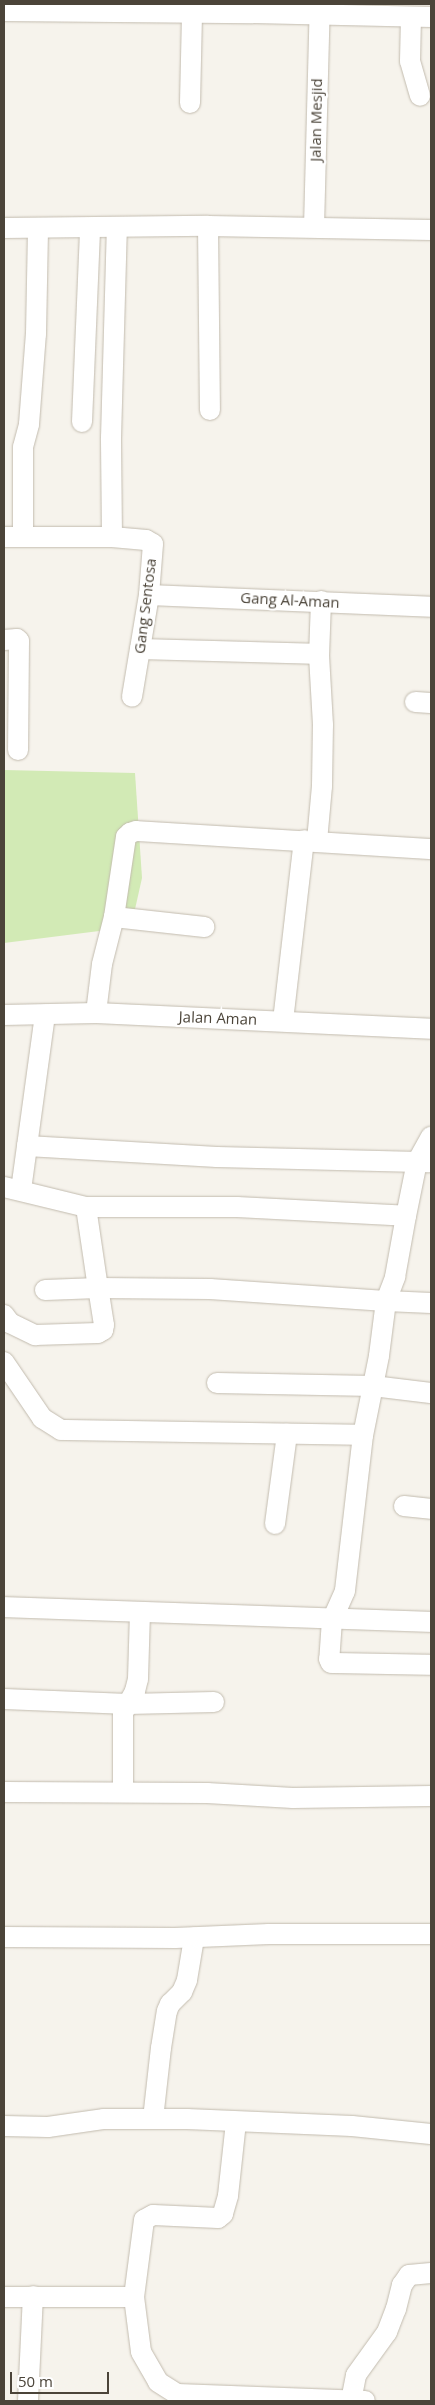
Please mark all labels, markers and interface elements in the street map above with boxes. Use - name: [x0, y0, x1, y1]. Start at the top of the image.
- street label: Jalan Mesjid: [306, 78, 326, 162]
- street label: Gang Sentosa: [130, 557, 160, 655]
- street label: Gang Al-Aman: [240, 588, 340, 612]
- street label: Jalan Aman: [178, 1008, 258, 1028]
- scale bar: [12, 2362, 111, 2394]
- text: 50 m: [18, 2371, 53, 2391]

